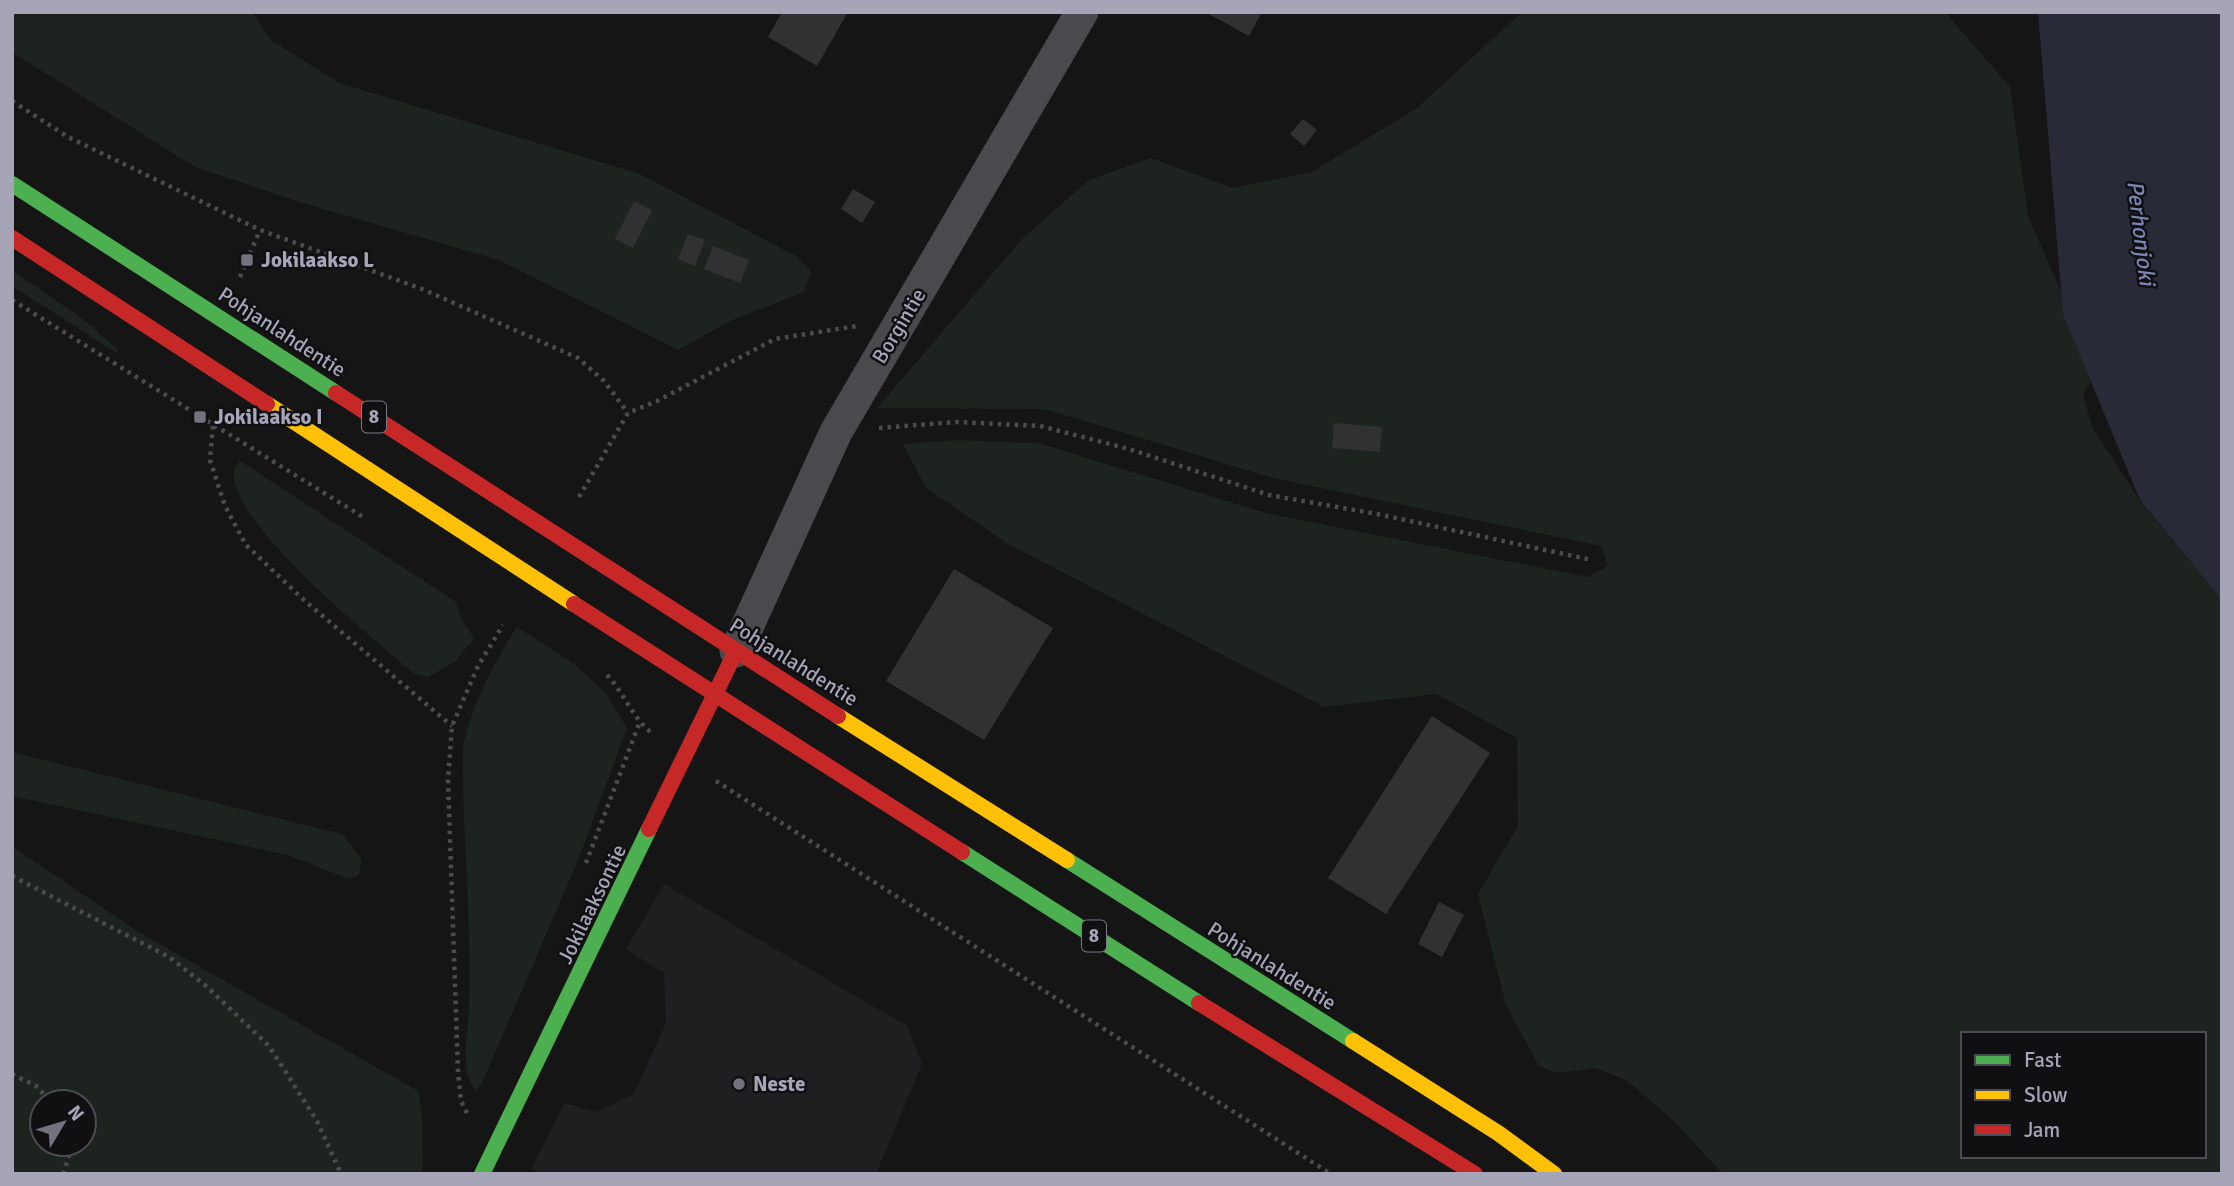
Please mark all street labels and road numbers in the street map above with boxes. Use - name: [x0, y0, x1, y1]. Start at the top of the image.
- street label: Pohjanlahdentie: [213, 281, 351, 383]
- street label: Borgintie: [866, 284, 932, 368]
- road number: 8: [362, 402, 386, 432]
- street label: Pohjanlahdentie: [725, 612, 863, 712]
- street label: Jokilaaksontie: [552, 840, 632, 968]
- street label: Pohjanlahdentie: [1203, 916, 1341, 1016]
- road number: 8: [1082, 920, 1106, 952]

